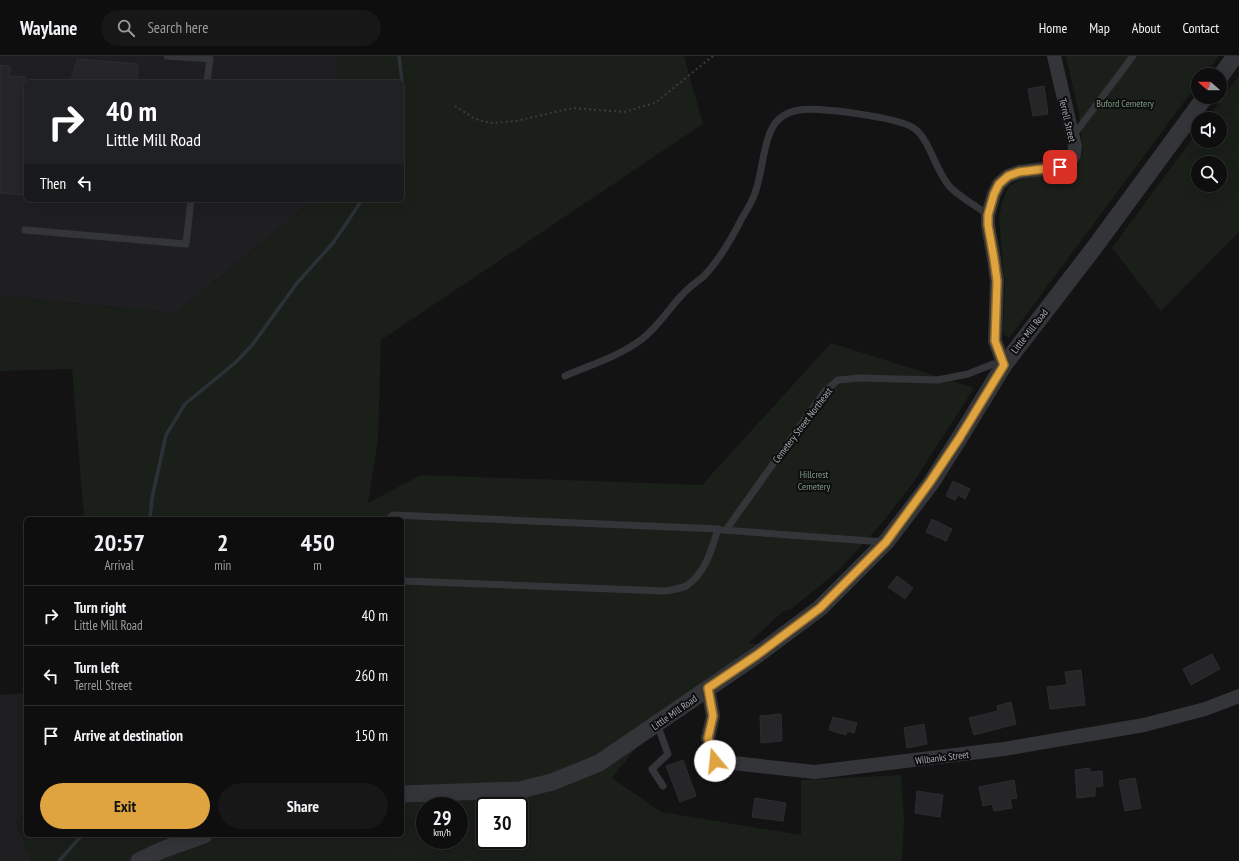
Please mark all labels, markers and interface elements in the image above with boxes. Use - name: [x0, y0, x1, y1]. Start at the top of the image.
- search box: [101, 10, 381, 46]
- text: Waylane: [20, 16, 77, 40]
- icon: search: [115, 17, 137, 39]
- text: Search here: [147, 18, 208, 37]
- text: Home: [1039, 19, 1067, 37]
- text: Map: [1089, 19, 1110, 37]
- text: About: [1132, 19, 1161, 37]
- text: Contact: [1183, 19, 1219, 37]
- north arrow: [1191, 68, 1227, 104]
- map controls: [1191, 68, 1227, 192]
- text: 40 m: [106, 92, 157, 129]
- icon: right: [40, 96, 92, 148]
- street label: Terrell Street: [1056, 97, 1079, 144]
- park label: Buford Cemetery: [1096, 97, 1154, 110]
- button: sound: [1191, 112, 1227, 148]
- text: Little Mill Road: [106, 128, 201, 151]
- pin: [1043, 150, 1077, 184]
- icon: arrive: [1049, 156, 1071, 178]
- button: search: [1191, 156, 1227, 192]
- icon: left: [74, 172, 96, 194]
- text: Then: [40, 174, 66, 193]
- street label: Little Mill Road: [1008, 307, 1051, 356]
- street label: Cemetery Street Northeast: [770, 385, 835, 466]
- park label: Hillcrest Cemetery: [798, 468, 830, 493]
- text: 20:57: [93, 527, 145, 558]
- text: 2: [217, 527, 228, 558]
- text: 450: [300, 527, 335, 558]
- text: Arrival: [104, 557, 134, 574]
- text: min: [214, 557, 231, 574]
- text: m: [313, 557, 322, 574]
- text: Turn right: [74, 598, 126, 617]
- icon: right: [40, 605, 62, 627]
- text: 40 m: [362, 606, 388, 625]
- text: Little Mill Road: [74, 617, 143, 634]
- text: Turn left: [74, 658, 119, 677]
- icon: left: [40, 665, 62, 687]
- text: 260 m: [355, 666, 388, 685]
- text: Terrell Street: [74, 677, 132, 694]
- street label: Little Mill Road: [649, 692, 700, 733]
- icon: arrive: [40, 725, 62, 747]
- text: Arrive at destination: [74, 726, 183, 745]
- text: 150 m: [355, 726, 388, 745]
- position arrow: [694, 740, 736, 782]
- street label: Wilbanks Street: [914, 748, 970, 767]
- button: Exit: [40, 783, 210, 829]
- button: Share: [218, 783, 388, 829]
- speed limit sign: 30: [476, 797, 528, 849]
- text: 29: [432, 805, 452, 831]
- text: km/h: [433, 826, 451, 839]

